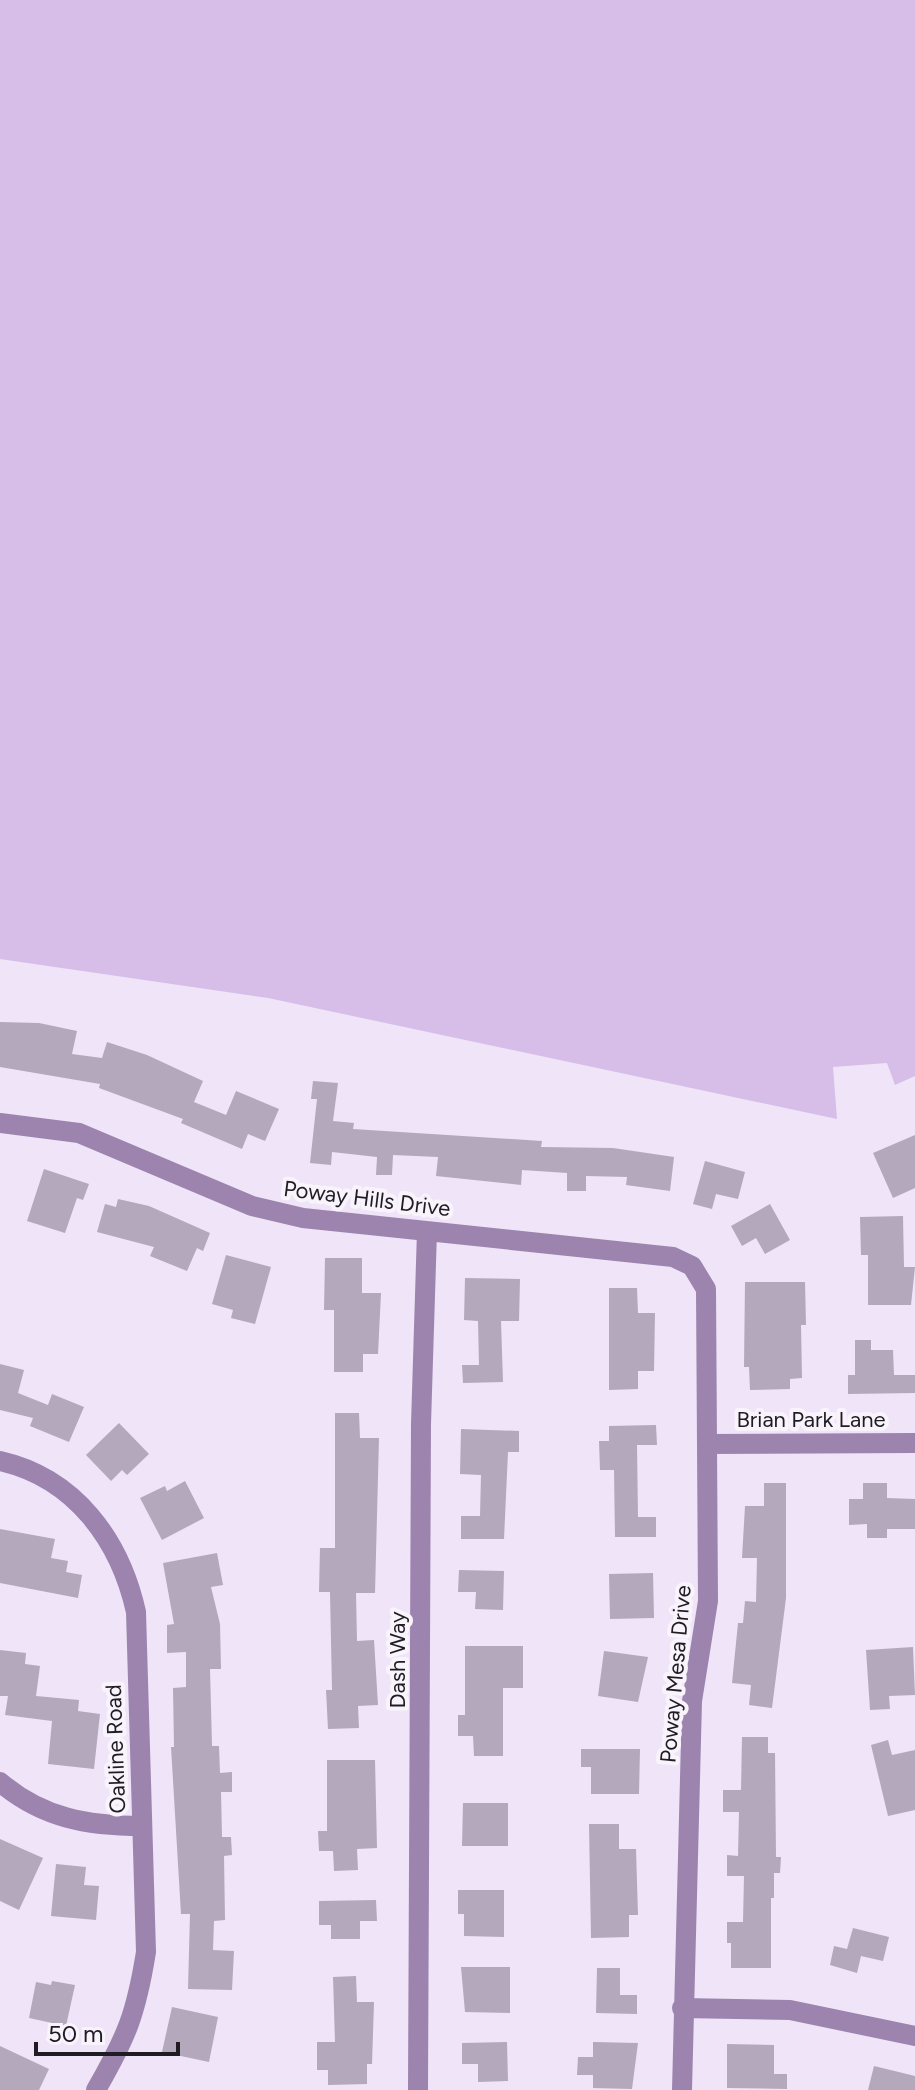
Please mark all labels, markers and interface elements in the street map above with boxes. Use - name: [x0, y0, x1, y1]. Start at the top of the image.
- street label: Poway Hills Drive: [282, 1175, 452, 1222]
- street label: Brian Park Lane: [736, 1406, 886, 1433]
- street label: Poway Mesa Drive: [654, 1584, 697, 1764]
- street label: Dash Way: [384, 1611, 411, 1709]
- street label: Oakline Road: [100, 1684, 131, 1814]
- scale bar: [36, 2006, 178, 2056]
- text: 50 m: [48, 2019, 104, 2048]

